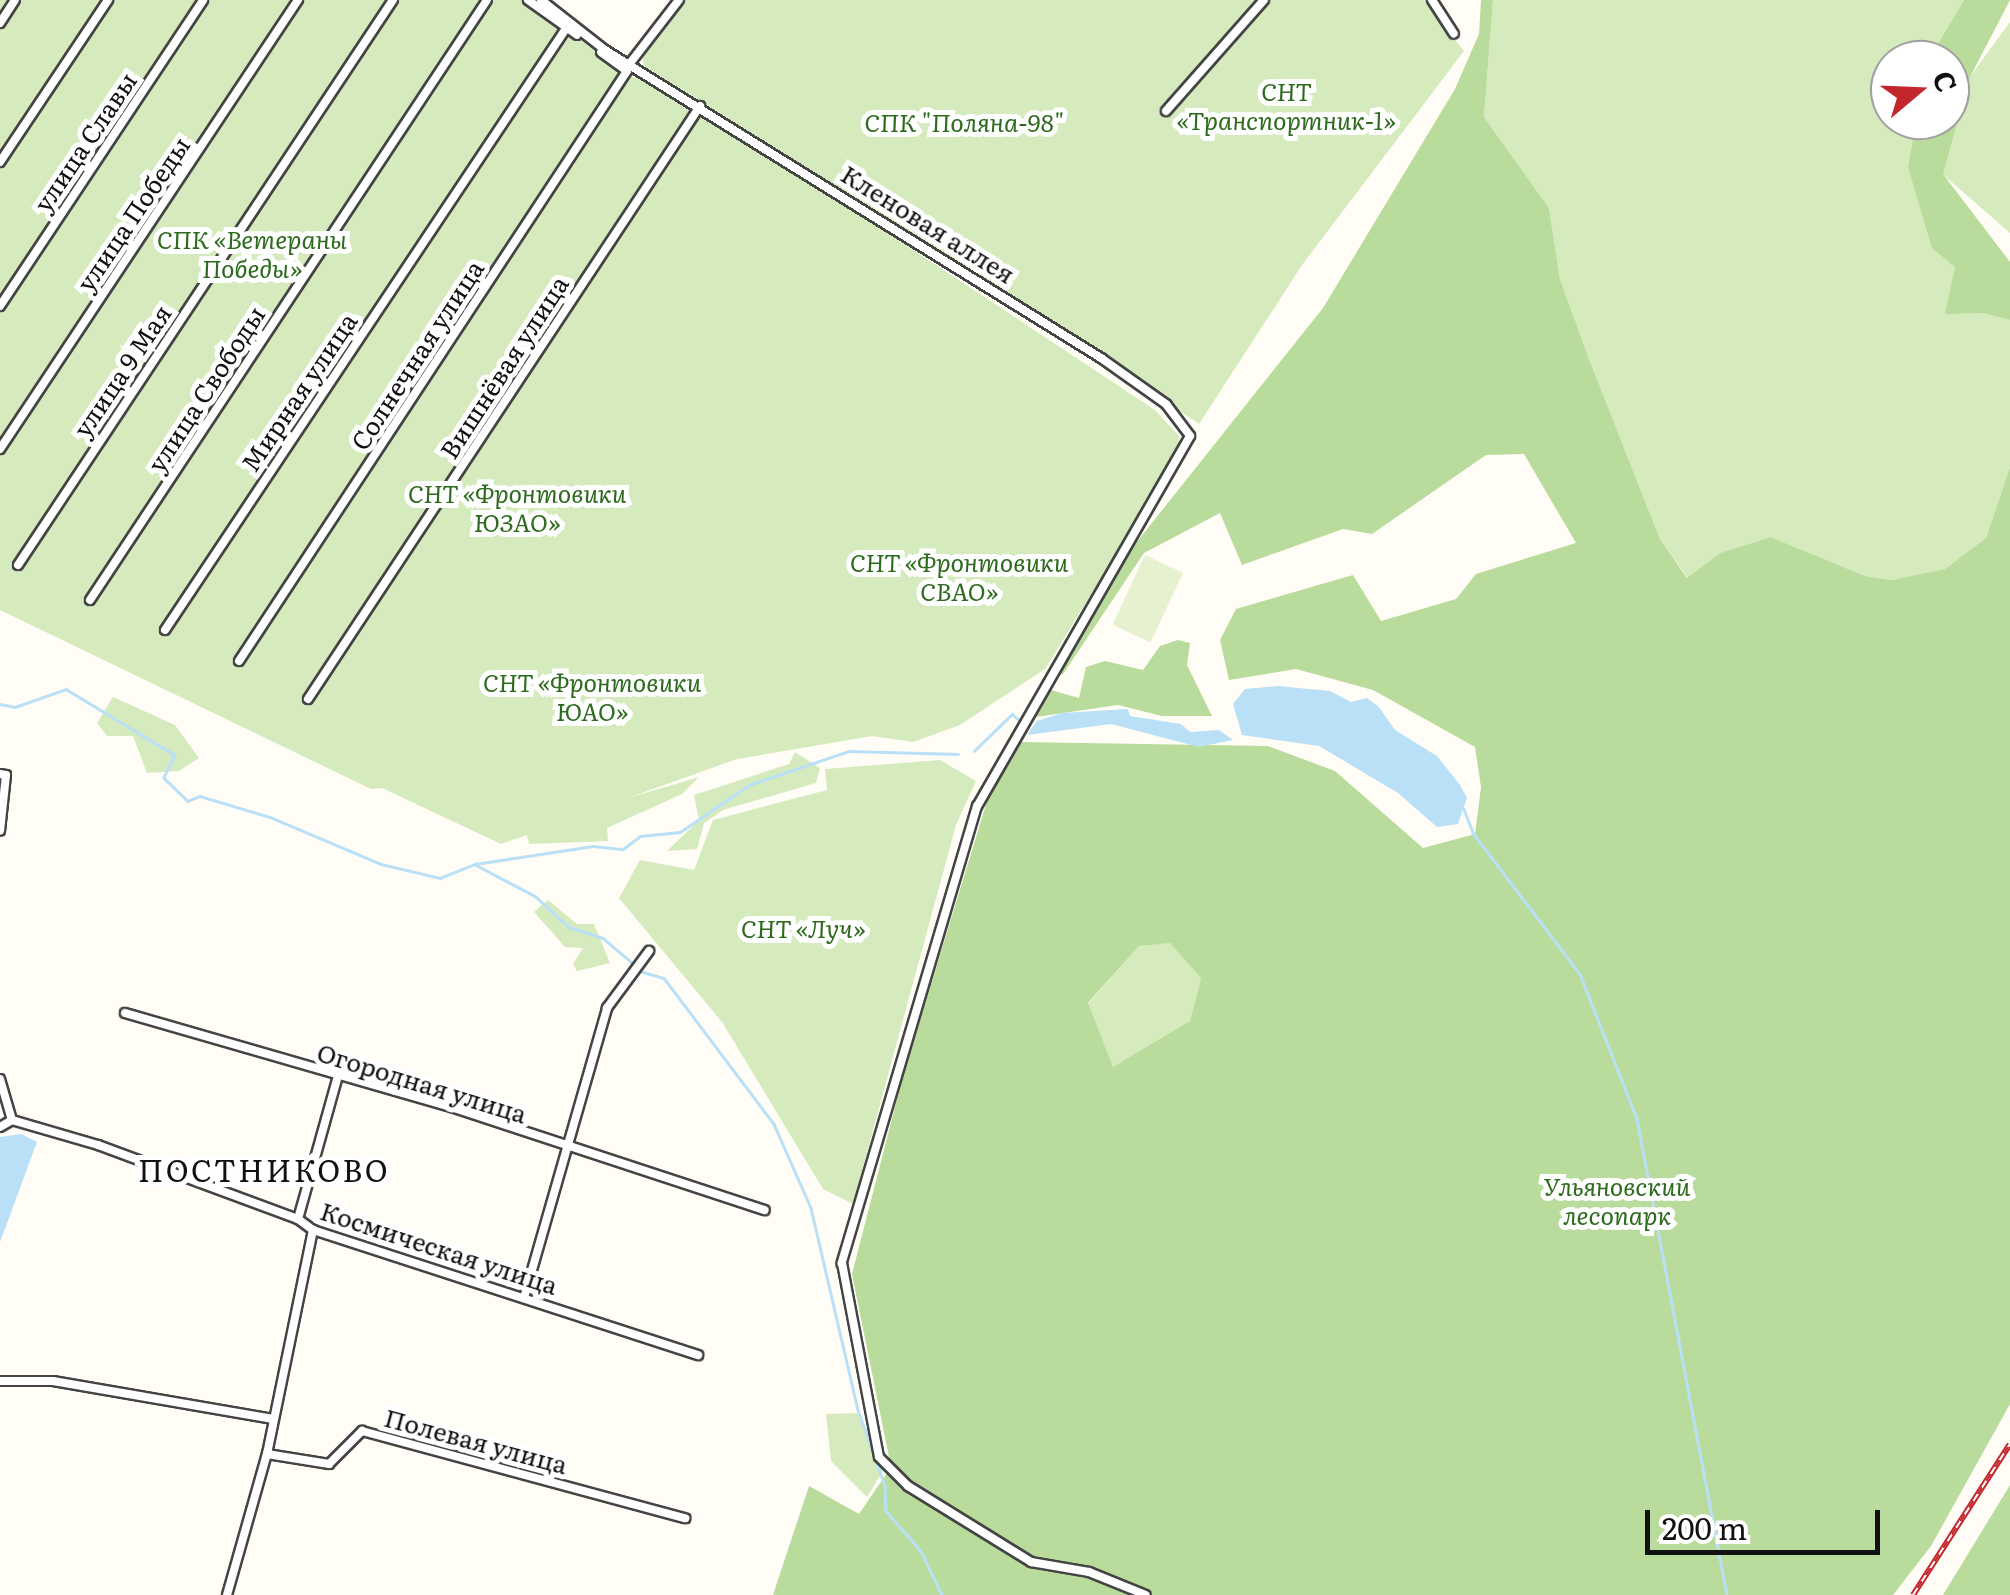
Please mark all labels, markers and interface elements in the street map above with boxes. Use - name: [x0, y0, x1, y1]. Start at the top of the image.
- north arrow: [1870, 40, 1970, 140]
- text: С: [1923, 65, 1970, 97]
- street label: улица Славы: [27, 66, 143, 218]
- park label: СНТ «Транспортник-1»: [1176, 77, 1396, 136]
- park label: СПК "Поляна-98": [864, 107, 1064, 137]
- street label: улица Победы: [70, 131, 196, 297]
- street label: Кленовая аллея: [836, 159, 1020, 289]
- park label: СПК «Ветераны Победы»: [157, 225, 347, 284]
- street label: Солнечная улица: [344, 255, 490, 455]
- street label: Вишнёвая улица: [434, 270, 574, 464]
- street label: улица 9 Мая: [67, 299, 177, 443]
- street label: улица Свободы: [141, 300, 271, 478]
- street label: Мирная улица: [235, 307, 363, 477]
- park label: СНТ «Фронтовики ЮЗАО»: [408, 479, 626, 538]
- park label: СНТ «Фронтовики СВАО»: [850, 548, 1068, 607]
- park label: СНТ «Фронтовики ЮАО»: [483, 668, 701, 727]
- park label: СНТ «Луч»: [741, 913, 865, 943]
- street label: Огородная улица: [314, 1037, 530, 1129]
- district label: ПОСТНИКОВО: [138, 1151, 390, 1187]
- park label: Ульяновский лесопарк: [1544, 1172, 1690, 1231]
- street label: Космическая улица: [317, 1195, 561, 1301]
- street label: Полевая улица: [381, 1402, 571, 1480]
- scale bar: [1650, 1490, 1885, 1552]
- text: 200 m: [1662, 1505, 1747, 1549]

